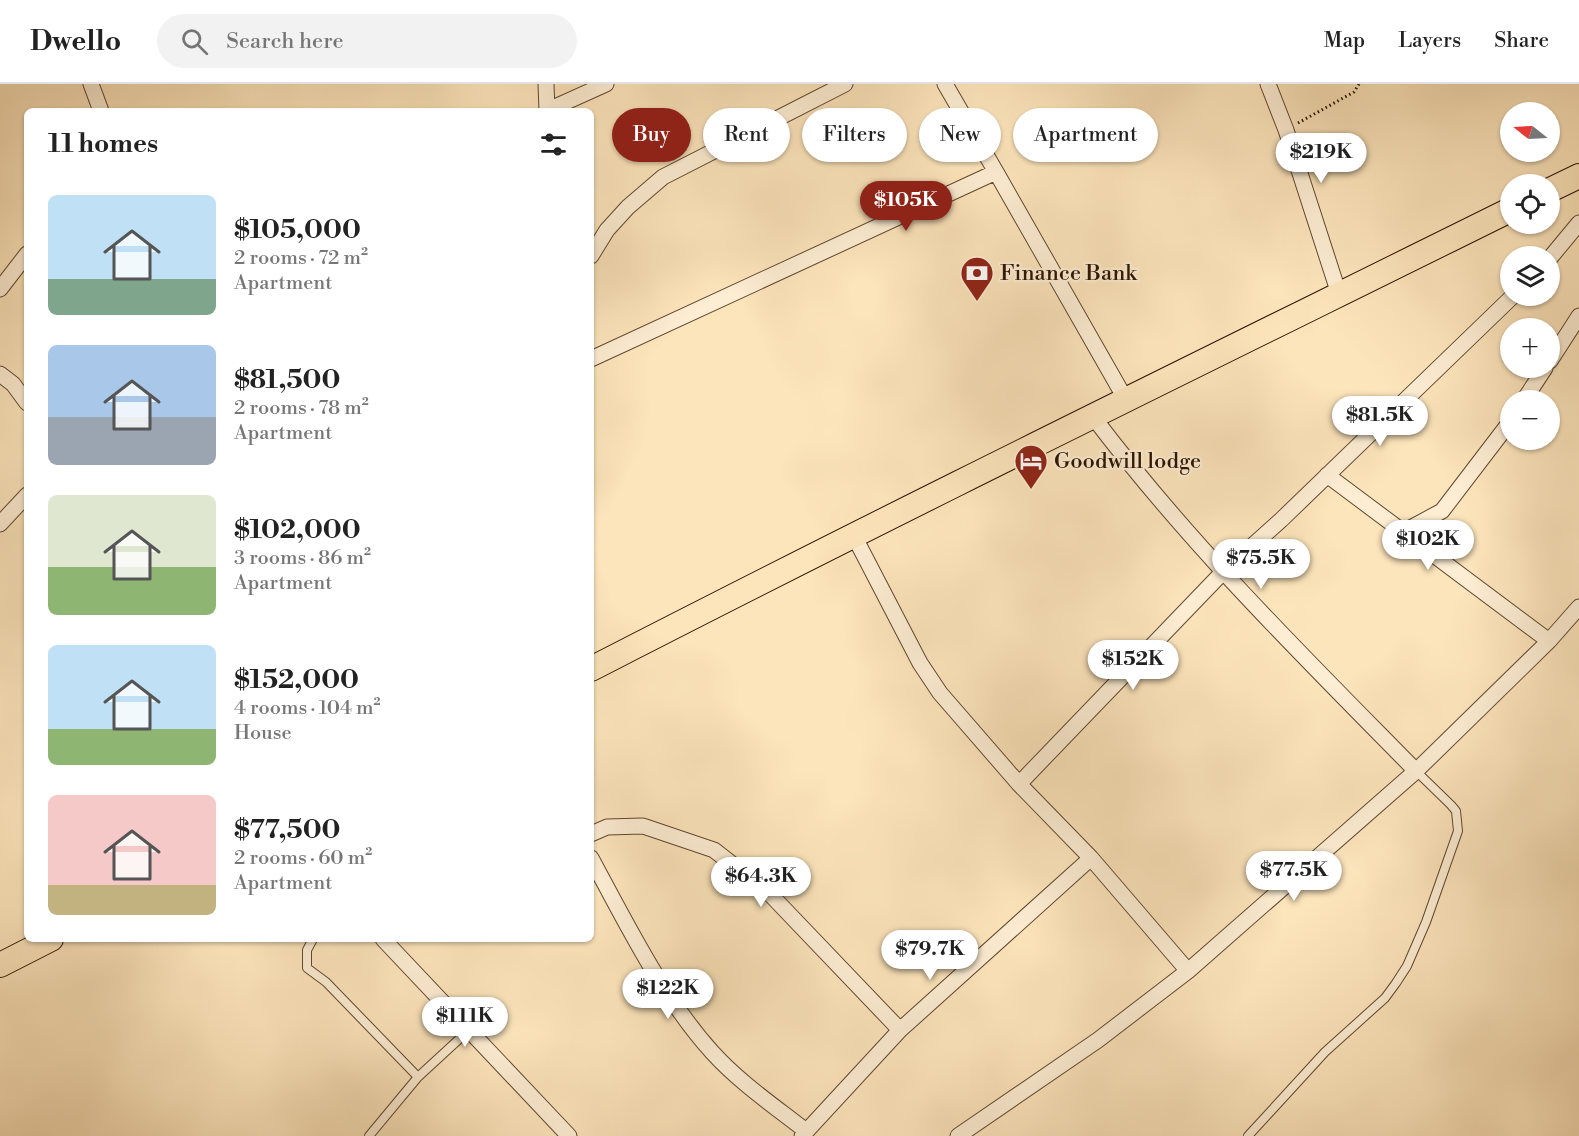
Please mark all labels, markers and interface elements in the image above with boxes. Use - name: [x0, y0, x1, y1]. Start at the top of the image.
- search box: [157, 14, 577, 68]
- text: Dwello: [30, 24, 121, 59]
- icon: search: [178, 25, 211, 58]
- text: Search here: [226, 28, 344, 55]
- text: Map: [1324, 28, 1365, 54]
- text: Layers: [1398, 28, 1461, 54]
- text: Share: [1494, 28, 1549, 54]
- north arrow: [1500, 102, 1560, 162]
- map controls: [1500, 102, 1560, 450]
- chip: Buy: [612, 108, 691, 162]
- chip: Rent: [703, 108, 790, 162]
- chip: Filters: [802, 108, 907, 162]
- chip: New: [919, 108, 1001, 162]
- chip: Apartment: [1013, 108, 1158, 162]
- text: 11 homes: [48, 128, 158, 160]
- icon: filters: [537, 128, 570, 161]
- pin: $219K: [1279, 133, 1363, 184]
- text: $219K: [1290, 140, 1352, 165]
- button: locate: [1500, 174, 1560, 234]
- pin: $105K: [864, 181, 948, 232]
- text: $105K: [874, 188, 938, 213]
- text: $105,000: [234, 214, 361, 246]
- icon: home: [96, 219, 168, 291]
- text: 2 rooms · 72 m²: [234, 246, 368, 271]
- button: layers: [1500, 246, 1560, 306]
- bank icon: Finance Bank: [959, 255, 995, 302]
- place label: Finance Bank: [1000, 260, 1138, 287]
- text: Apartment: [234, 271, 332, 296]
- button: +: [1500, 318, 1560, 378]
- text: $81,500: [234, 364, 340, 396]
- icon: home: [96, 369, 168, 441]
- button: −: [1500, 390, 1560, 450]
- text: 2 rooms · 78 m²: [234, 396, 369, 421]
- pin: $81.5K: [1331, 396, 1429, 447]
- text: $81.5K: [1346, 403, 1414, 428]
- text: Apartment: [234, 421, 332, 446]
- hotel icon: Goodwill lodge: [1013, 443, 1049, 490]
- place label: Goodwill lodge: [1054, 448, 1201, 475]
- text: $102,000: [234, 514, 361, 546]
- icon: home: [96, 519, 168, 591]
- pin: $102K: [1386, 520, 1470, 571]
- text: $102K: [1396, 527, 1460, 552]
- pin: $75.5K: [1212, 539, 1310, 590]
- text: 3 rooms · 86 m²: [234, 546, 371, 571]
- text: $75.5K: [1226, 546, 1296, 571]
- text: Apartment: [234, 571, 332, 596]
- pin: $152K: [1091, 640, 1175, 691]
- text: $152K: [1102, 647, 1164, 672]
- text: $152,000: [234, 664, 359, 696]
- icon: home: [96, 669, 168, 741]
- text: 4 rooms · 104 m²: [234, 696, 381, 721]
- text: House: [234, 721, 292, 746]
- text: $77,500: [234, 814, 341, 846]
- icon: home: [96, 819, 168, 891]
- text: 2 rooms · 60 m²: [234, 846, 372, 871]
- pin: $77.5K: [1245, 851, 1343, 902]
- pin: $64.3K: [712, 857, 810, 908]
- text: $77.5K: [1260, 858, 1328, 883]
- text: $64.3K: [725, 864, 797, 889]
- text: Apartment: [234, 871, 332, 896]
- pin: $79.7K: [881, 930, 979, 981]
- text: $79.7K: [895, 937, 965, 962]
- pin: $122K: [626, 969, 710, 1020]
- text: $122K: [636, 976, 700, 1001]
- pin: $111K: [423, 997, 507, 1048]
- text: $111K: [436, 1004, 494, 1029]

